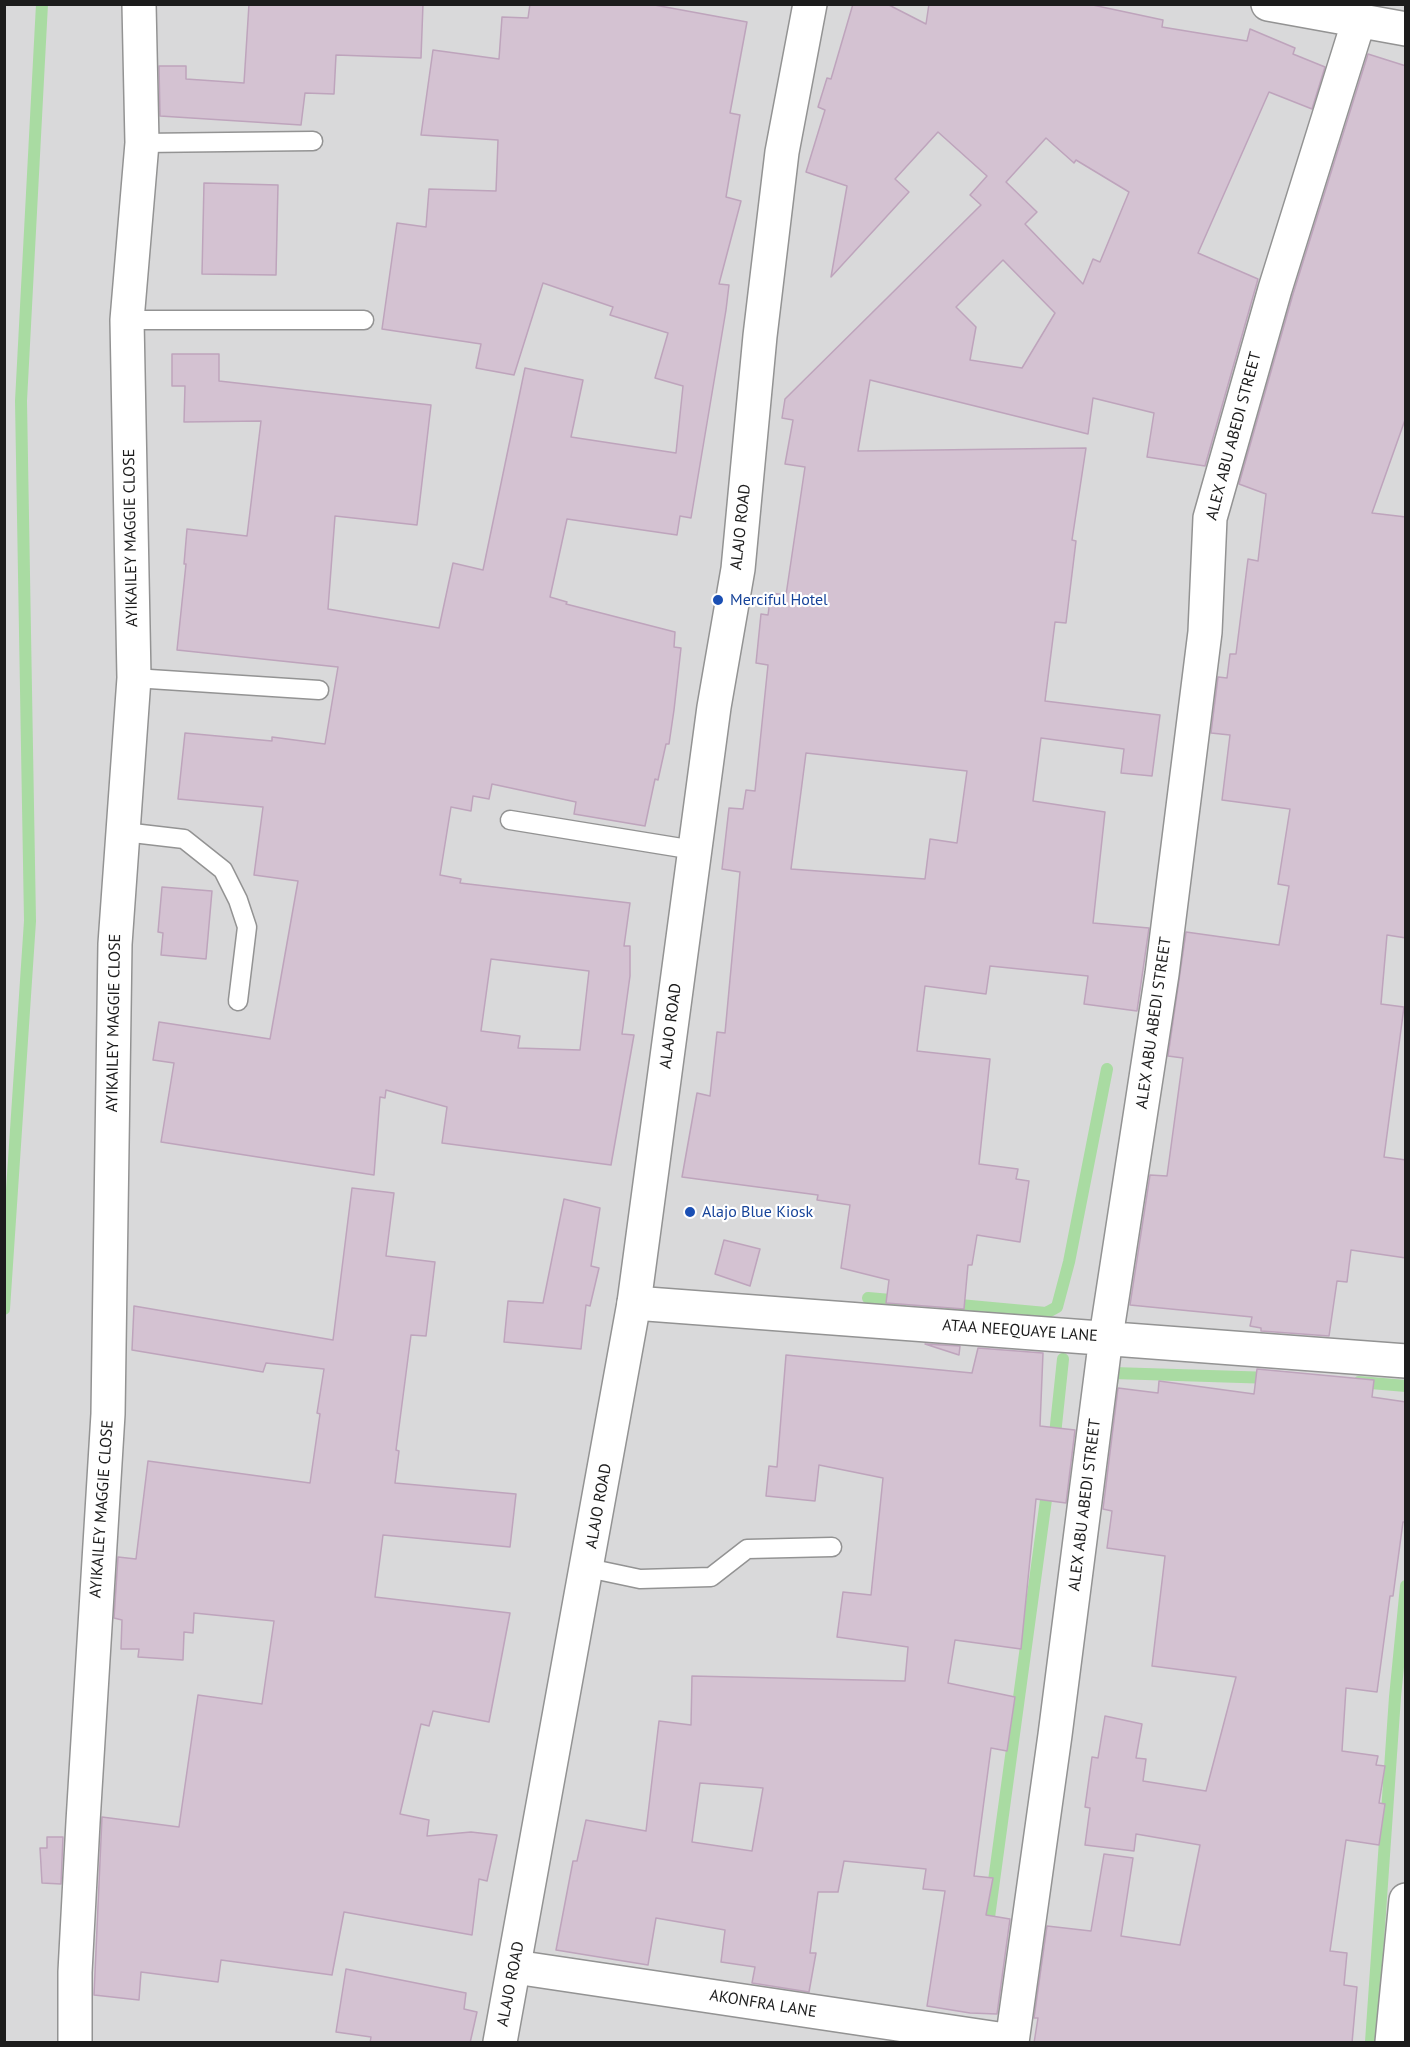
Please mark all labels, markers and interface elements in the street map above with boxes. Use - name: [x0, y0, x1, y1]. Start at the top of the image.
- street label: ALEX ABU ABEDI STREET: [1202, 350, 1266, 522]
- street label: AYIKAILEY MAGGIE CLOSE: [120, 449, 142, 627]
- street label: ALAJO ROAD: [727, 483, 755, 571]
- place label: Merciful Hotel: [730, 590, 828, 610]
- marker: Merciful Hotel: [711, 593, 725, 607]
- street label: AYIKAILEY MAGGIE CLOSE: [103, 934, 125, 1112]
- street label: ALEX ABU ABEDI STREET: [1132, 936, 1176, 1110]
- street label: ALAJO ROAD: [656, 982, 686, 1070]
- place label: Alajo Blue Kiosk: [702, 1202, 813, 1222]
- marker: Alajo Blue Kiosk: [683, 1205, 697, 1219]
- street label: ATAA NEEQUAYE LANE: [942, 1316, 1098, 1346]
- street label: ALEX ABU ABEDI STREET: [1065, 1418, 1105, 1592]
- street label: AYIKAILEY MAGGIE CLOSE: [86, 1419, 118, 1599]
- street label: ALAJO ROAD: [582, 1462, 616, 1550]
- street label: ALAJO ROAD: [493, 1940, 529, 2028]
- street label: AKONFRA LANE: [708, 1986, 818, 2022]

